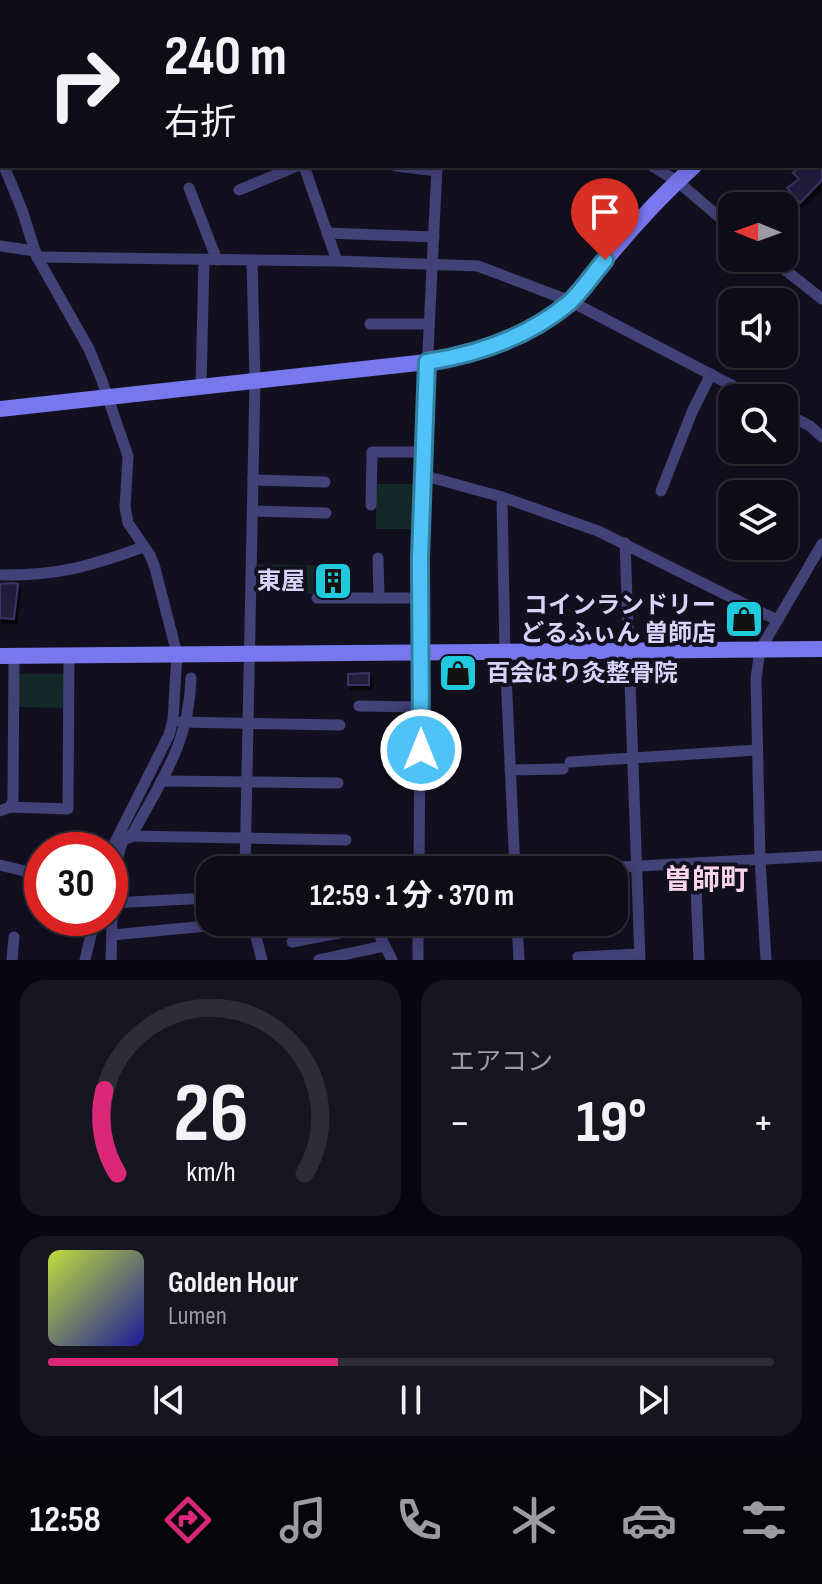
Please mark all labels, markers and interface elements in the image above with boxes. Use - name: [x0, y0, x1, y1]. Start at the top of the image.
- text: 240 m: [164, 24, 287, 91]
- icon: right: [32, 32, 136, 136]
- text: 右折: [164, 102, 236, 145]
- pin: [571, 178, 639, 260]
- icon: arrive: [583, 190, 627, 234]
- north arrow: [718, 192, 798, 272]
- map controls: [718, 192, 798, 560]
- button: sound: [718, 288, 798, 368]
- button: search: [718, 384, 798, 464]
- button: layers: [718, 480, 798, 560]
- building icon: 東屋: [312, 560, 354, 602]
- place label: 東屋: [257, 567, 305, 596]
- place label: コインランドリー どるふぃん 曽師店: [520, 591, 716, 648]
- shop icon: コインランドリー どるふぃん 曽師店: [723, 598, 765, 640]
- shop icon: 百会はり灸整骨院: [437, 652, 479, 694]
- place label: 百会はり灸整骨院: [486, 659, 678, 688]
- position arrow: [379, 708, 463, 792]
- speed limit sign: 30: [24, 832, 128, 936]
- district label: 曽師町: [664, 864, 748, 897]
- text: 12:59 · 1 分 · 370 m: [310, 878, 514, 914]
- text: エアコン: [449, 1047, 553, 1078]
- text: 26: [173, 1065, 248, 1165]
- text: 19°: [576, 1087, 647, 1159]
- text: −: [449, 1097, 471, 1150]
- text: +: [752, 1097, 774, 1150]
- text: km/h: [186, 1155, 235, 1190]
- text: Golden Hour: [168, 1265, 298, 1301]
- text: Lumen: [168, 1301, 227, 1332]
- icon: previous: [147, 1378, 191, 1422]
- icon: pause: [389, 1378, 433, 1422]
- icon: next: [631, 1378, 675, 1422]
- icon: directions: [160, 1492, 216, 1548]
- icon: music: [275, 1492, 331, 1548]
- icon: phone: [391, 1492, 447, 1548]
- icon: climate: [506, 1492, 562, 1548]
- icon: car: [621, 1492, 677, 1548]
- icon: filters: [736, 1492, 792, 1548]
- text: 12:58: [30, 1499, 101, 1542]

